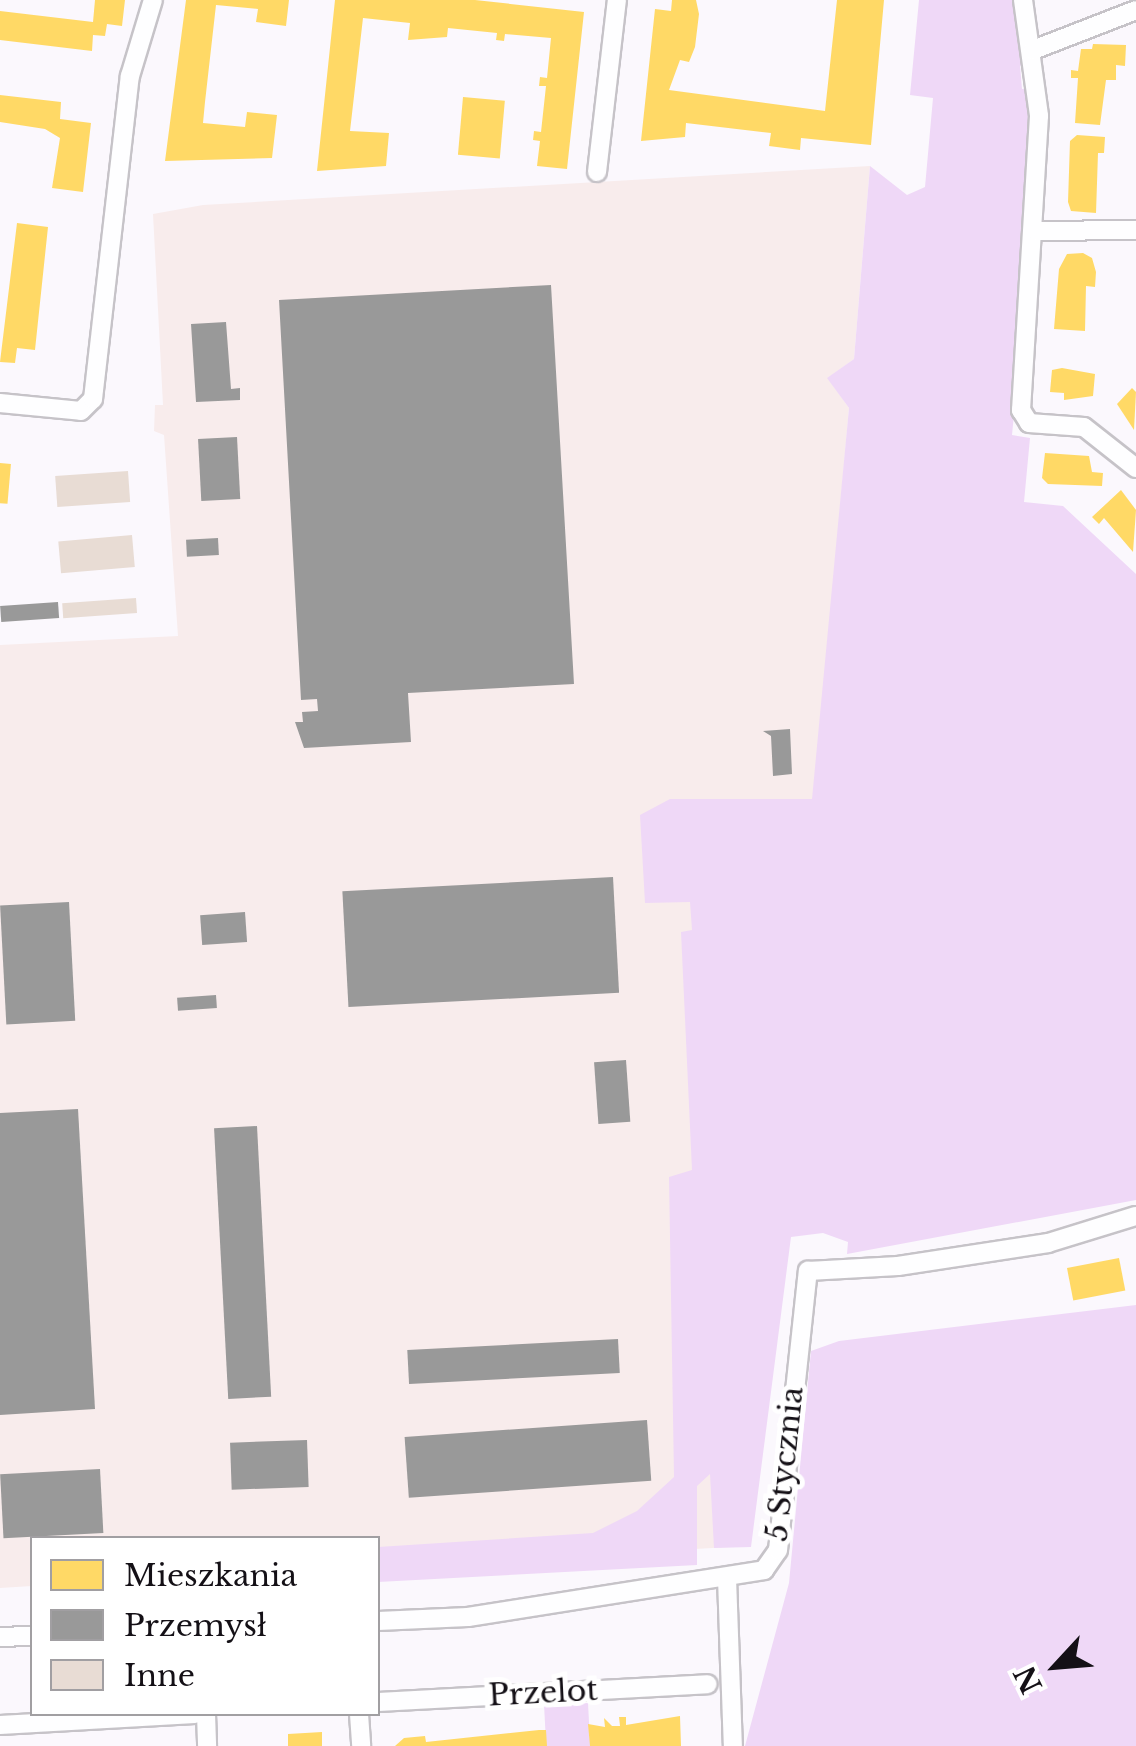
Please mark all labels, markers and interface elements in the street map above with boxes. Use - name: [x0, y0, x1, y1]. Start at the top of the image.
- street label: 5 Stycznia: [759, 1385, 811, 1543]
- legend: [30, 1536, 380, 1716]
- text: Mieszkania: [124, 1557, 297, 1594]
- text: Przemysł: [124, 1607, 267, 1644]
- north arrow: [1006, 1616, 1106, 1716]
- text: Inne: [124, 1657, 195, 1694]
- text: N: [1007, 1660, 1050, 1699]
- street label: Przelot: [487, 1672, 599, 1714]

